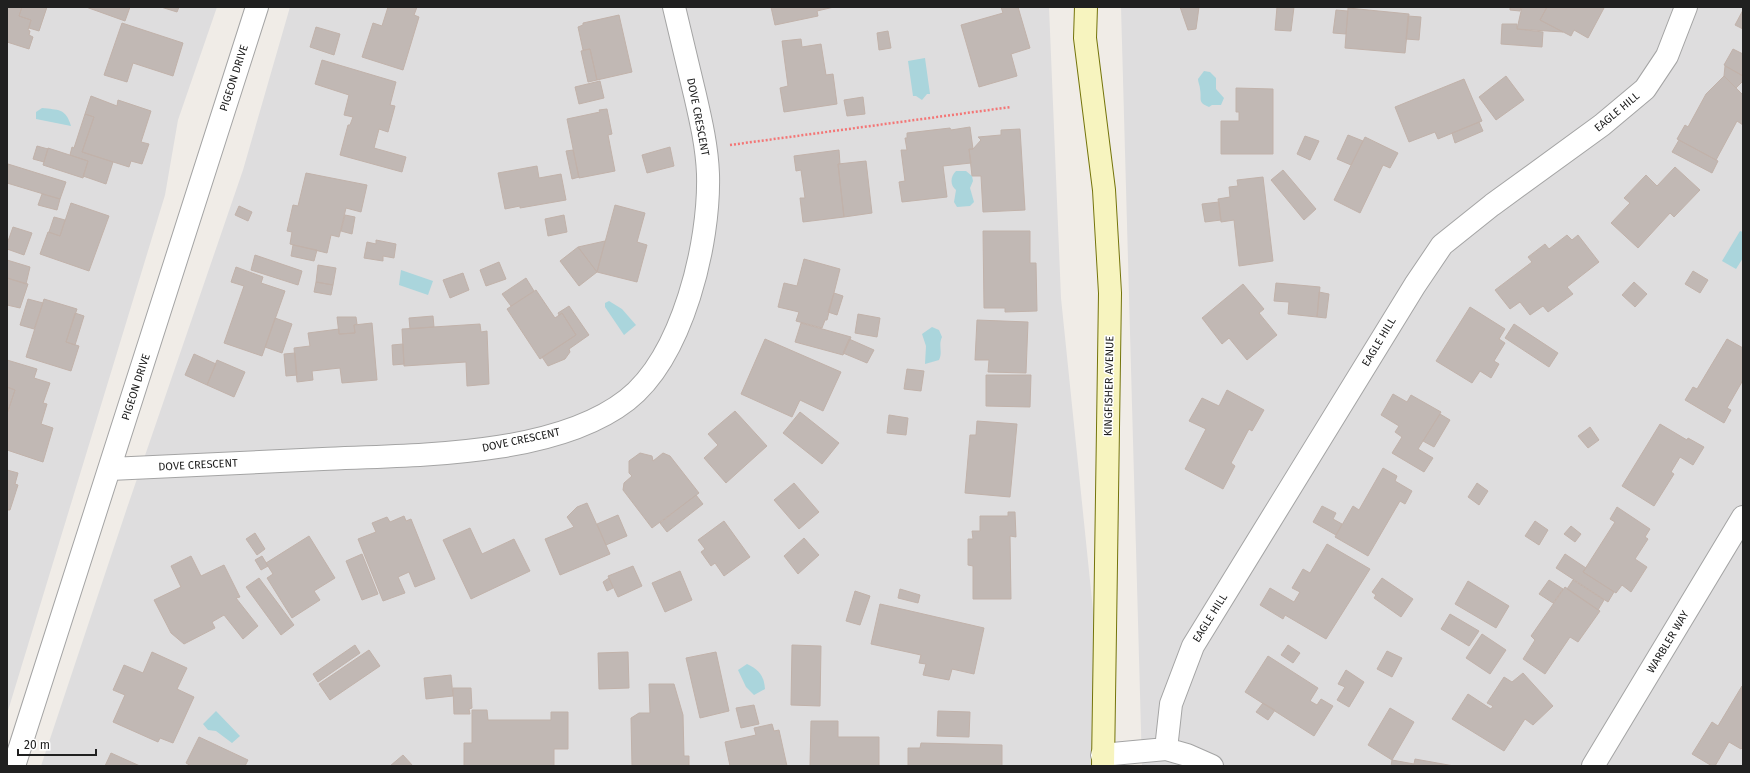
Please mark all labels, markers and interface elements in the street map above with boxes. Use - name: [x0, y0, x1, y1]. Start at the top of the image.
- street label: PIGEON DRIVE: [217, 43, 251, 113]
- street label: DOVE CRESCENT: [684, 77, 712, 158]
- street label: EAGLE HILL: [1592, 89, 1643, 135]
- street label: EAGLE HILL: [1359, 315, 1399, 369]
- street label: KINGFISHER AVENUE: [1102, 335, 1116, 436]
- street label: PIGEON DRIVE: [119, 352, 153, 422]
- street label: DOVE CRESCENT: [481, 425, 561, 455]
- street label: DOVE CRESCENT: [158, 456, 238, 474]
- street label: EAGLE HILL: [1190, 591, 1230, 645]
- street label: WARBLER WAY: [1644, 608, 1692, 676]
- scale bar: [18, 731, 96, 757]
- text: 20 m: [24, 738, 50, 752]

